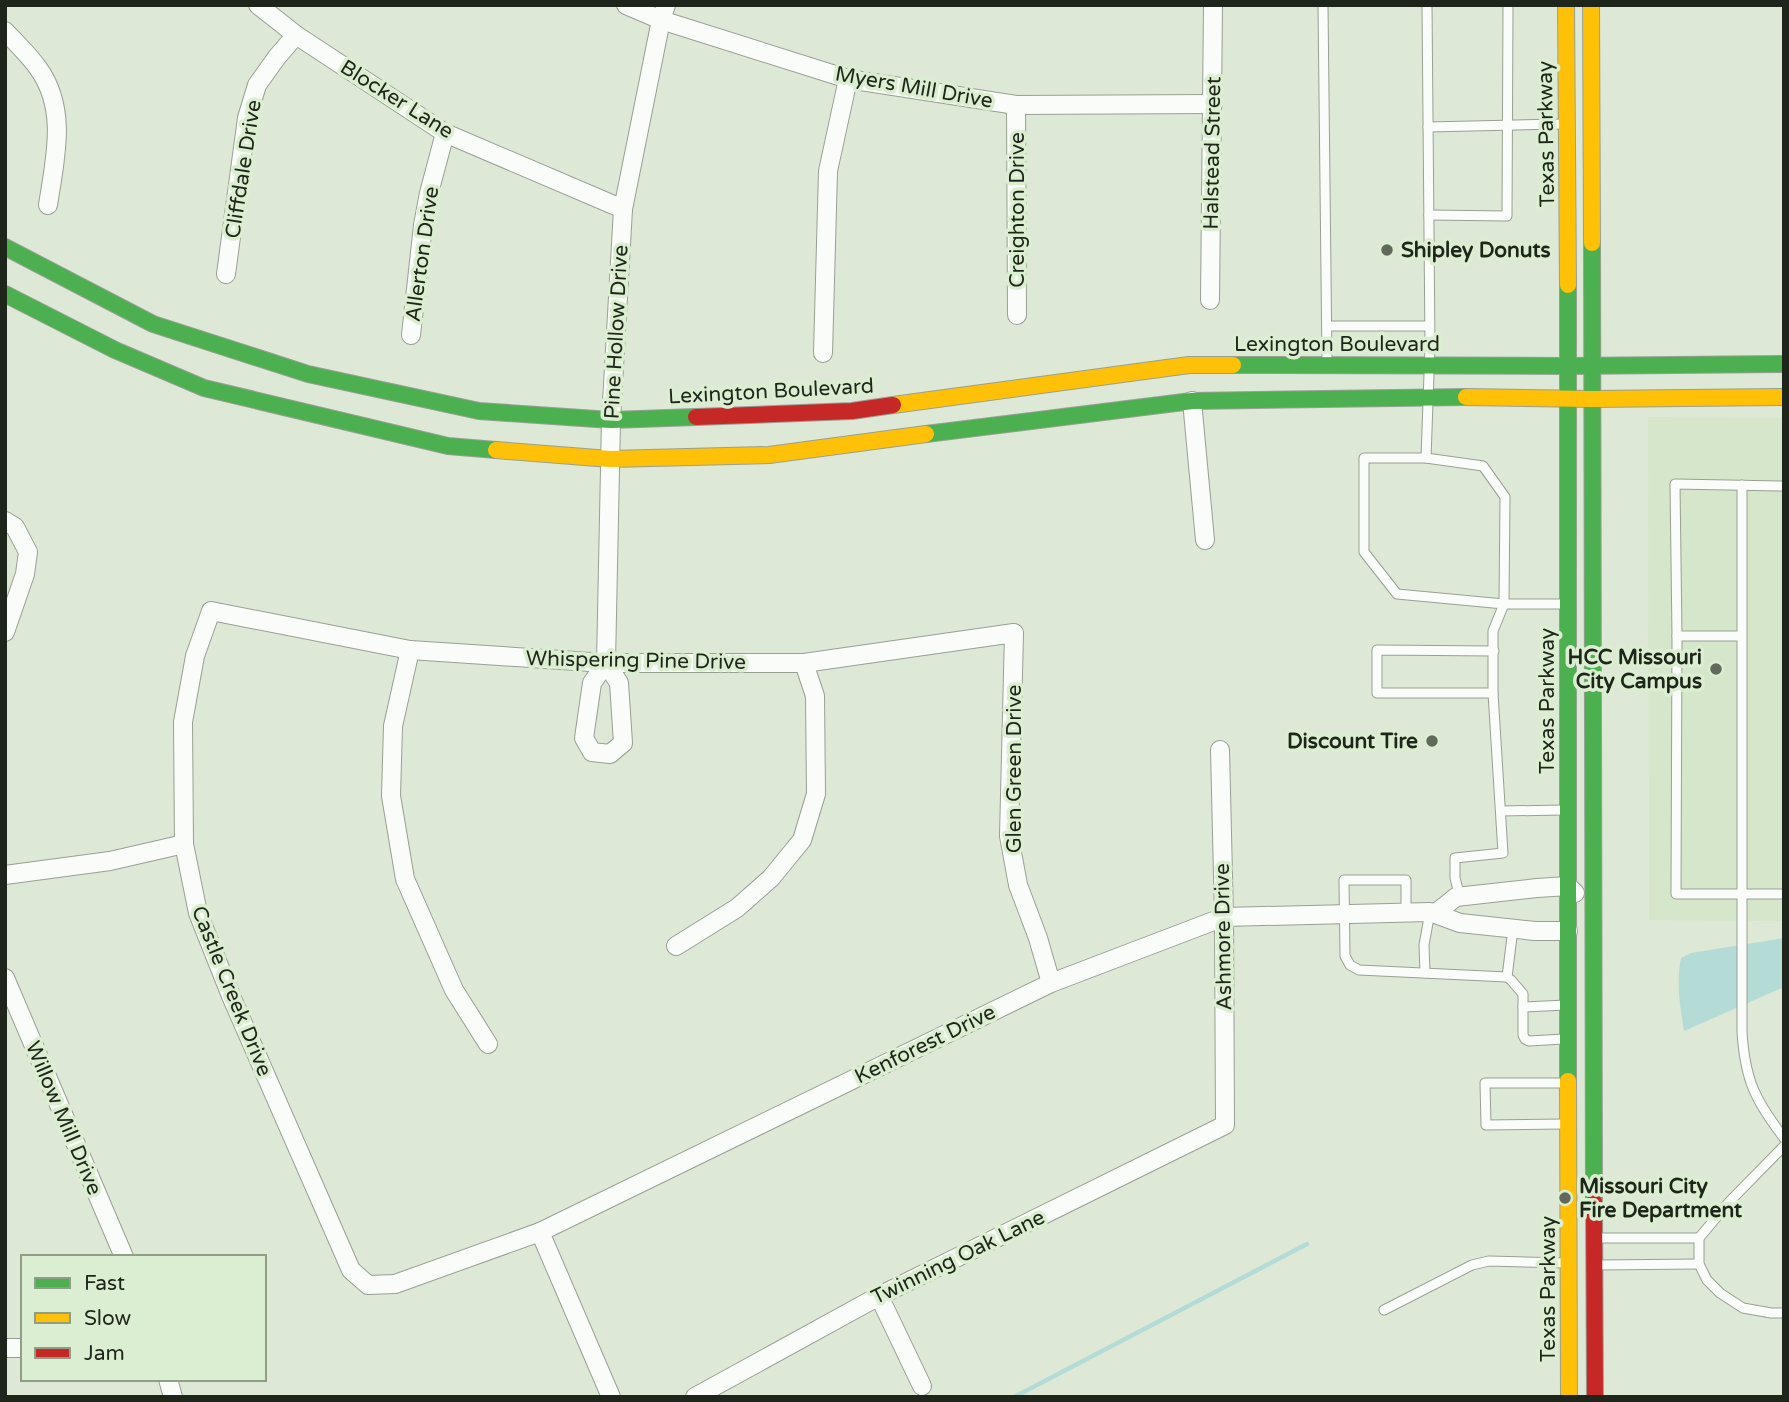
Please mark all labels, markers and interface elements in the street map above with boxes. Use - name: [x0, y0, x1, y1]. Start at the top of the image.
- street label: Blocker Lane: [335, 55, 458, 144]
- street label: Myers Mill Drive: [833, 61, 995, 114]
- street label: Texas Parkway: [1533, 61, 1560, 207]
- street label: Halstead Street: [1199, 76, 1226, 230]
- street label: Cliffdale Drive: [220, 98, 267, 240]
- street label: Creighton Drive: [1005, 132, 1030, 288]
- street label: Allerton Drive: [401, 185, 444, 323]
- place label: Shipley Donuts: [1401, 238, 1551, 263]
- marker: Shipley Donuts: [1379, 242, 1395, 258]
- street label: Pine Hollow Drive: [599, 244, 634, 420]
- street label: Lexington Boulevard: [1234, 332, 1440, 357]
- street label: Lexington Boulevard: [667, 374, 875, 409]
- street label: Texas Parkway: [1535, 628, 1560, 774]
- place label: HCC Missouri City Campus: [1568, 645, 1702, 694]
- street label: Whispering Pine Drive: [526, 646, 746, 675]
- marker: HCC Missouri City Campus: [1708, 661, 1724, 677]
- street label: Glen Green Drive: [1002, 685, 1027, 853]
- place label: Discount Tire: [1287, 729, 1418, 754]
- marker: Discount Tire: [1424, 733, 1440, 749]
- street label: Ashmore Drive: [1210, 863, 1237, 1011]
- street label: Castle Creek Drive: [186, 902, 277, 1080]
- street label: Kenforest Drive: [851, 1000, 1000, 1089]
- street label: Willow Mill Drive: [20, 1038, 107, 1199]
- place label: Missouri City Fire Department: [1579, 1174, 1742, 1223]
- marker: Missouri City Fire Department: [1557, 1190, 1573, 1206]
- street label: Twinning Oak Lane: [868, 1205, 1049, 1310]
- street label: Texas Parkway: [1536, 1216, 1561, 1362]
- legend: [21, 1255, 266, 1381]
- text: Fast: [84, 1271, 125, 1296]
- text: Slow: [84, 1306, 132, 1331]
- text: Jam: [84, 1341, 125, 1366]

